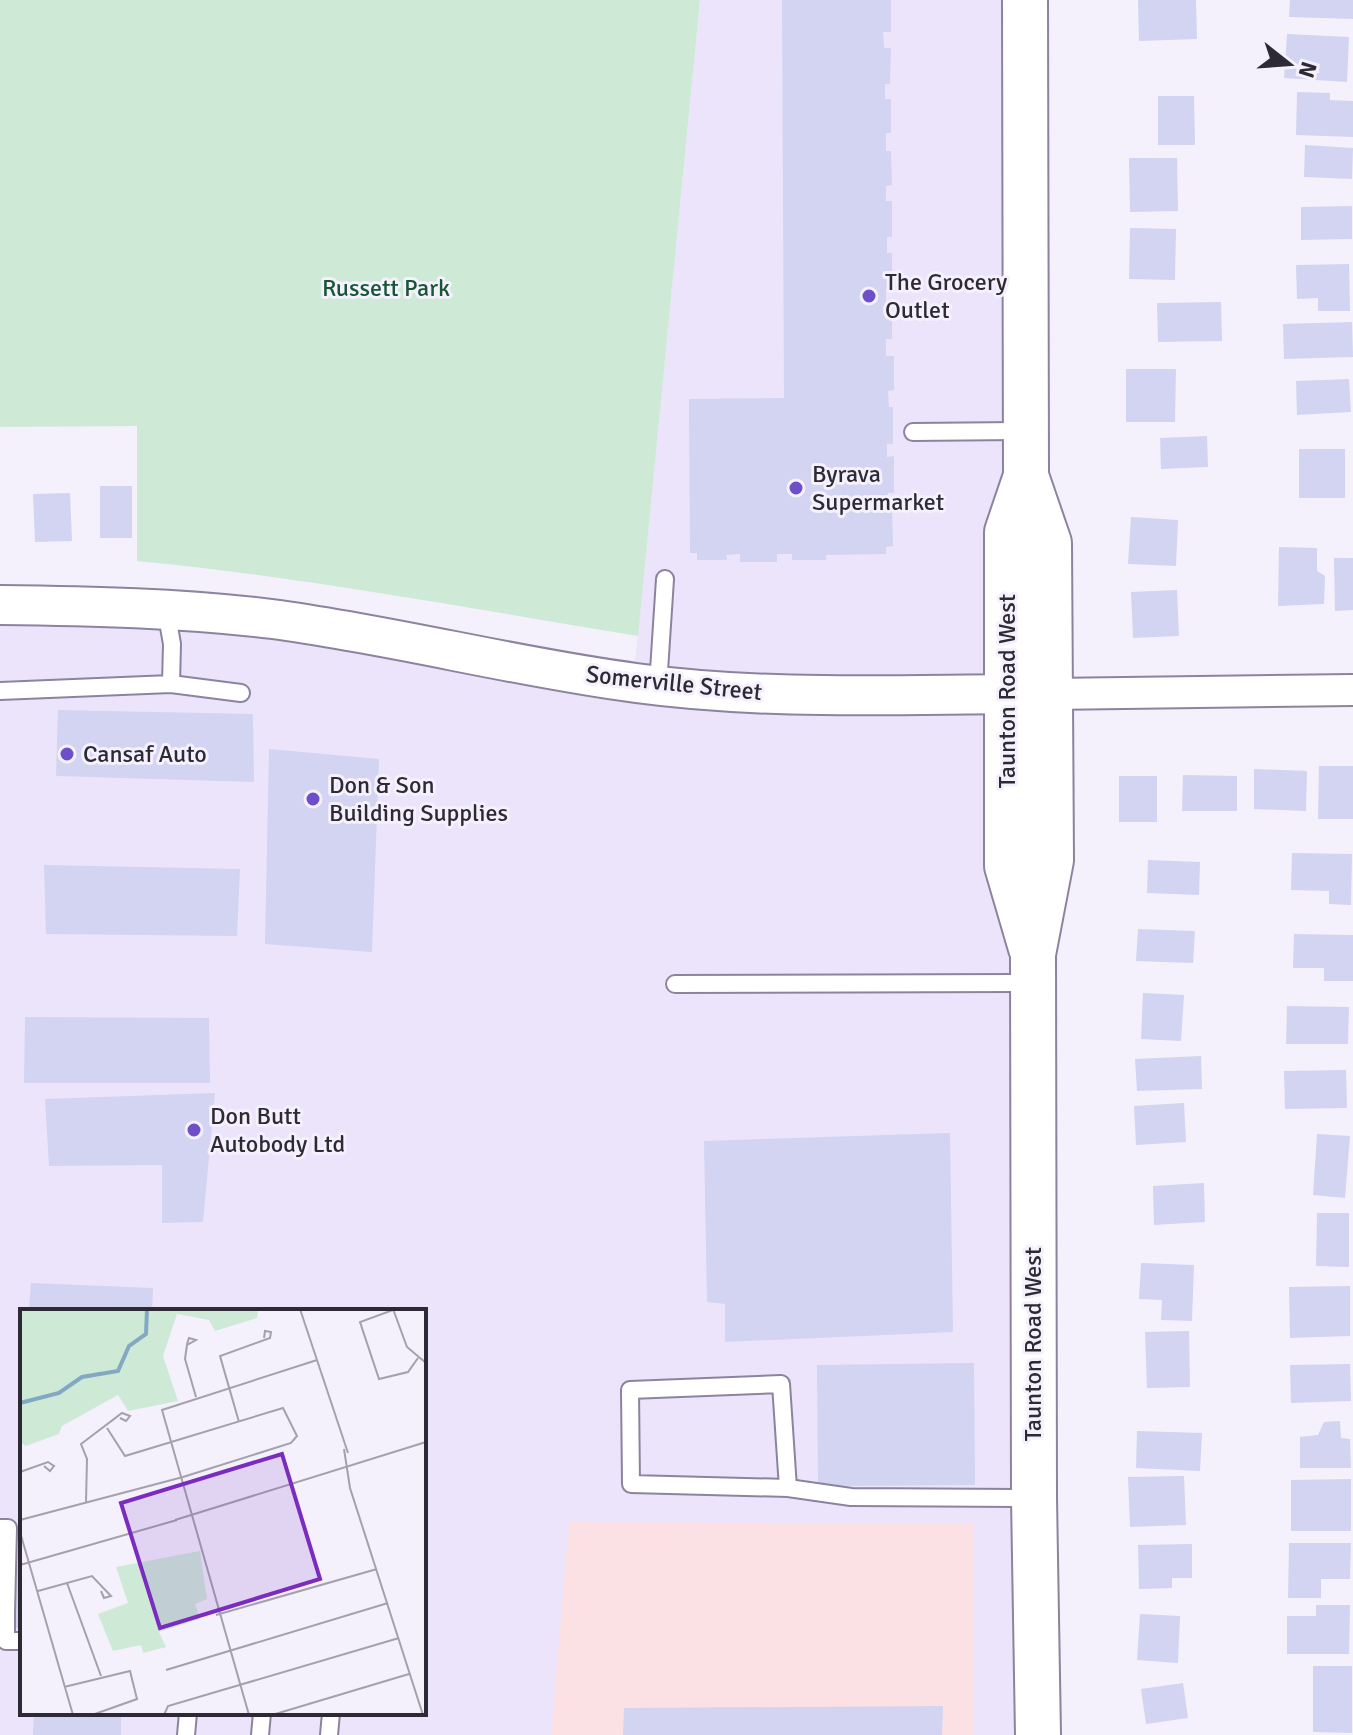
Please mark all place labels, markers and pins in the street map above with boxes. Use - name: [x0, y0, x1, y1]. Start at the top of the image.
- place label: The Grocery Outlet: [885, 267, 1007, 325]
- marker: The Grocery Outlet: [860, 287, 878, 305]
- place label: Byrava Supermarket: [812, 459, 944, 517]
- marker: Byrava Supermarket: [787, 479, 805, 497]
- place label: Cansaf Auto: [83, 739, 207, 769]
- marker: Cansaf Auto: [58, 745, 76, 763]
- place label: Don & Son Building Supplies: [329, 770, 508, 828]
- marker: Don & Son Building Supplies: [304, 790, 322, 808]
- place label: Don Butt Autobody Ltd: [210, 1101, 345, 1159]
- marker: Don Butt Autobody Ltd: [185, 1121, 203, 1139]

